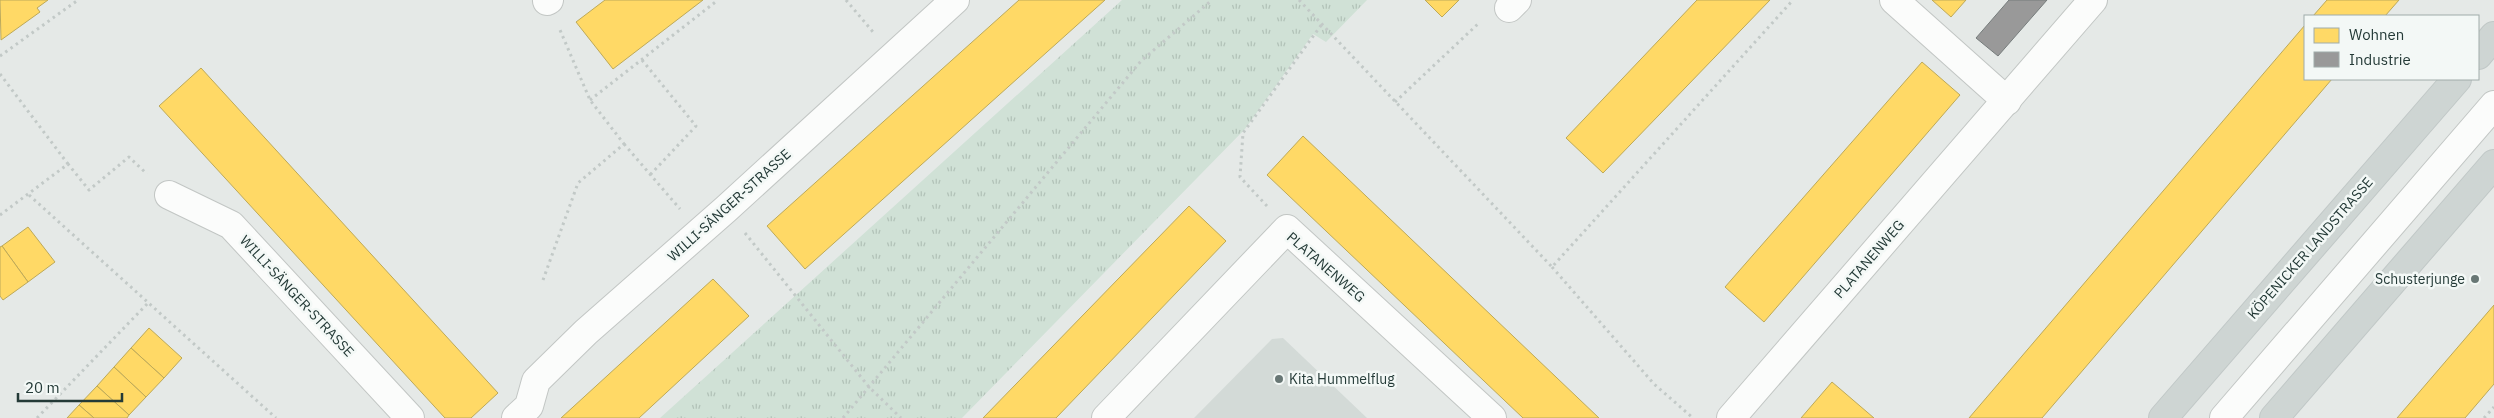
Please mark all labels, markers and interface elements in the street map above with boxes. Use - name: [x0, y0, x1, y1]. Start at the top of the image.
- legend: [2304, 15, 2479, 80]
- text: Wohnen: [2349, 25, 2404, 44]
- text: Industrie: [2349, 50, 2411, 69]
- street label: WILLI-SÄNGER-STRASSE: [664, 145, 794, 265]
- street label: KÖPENICKER LANDSTRASSE: [2243, 173, 2377, 323]
- street label: PLATANENWEG: [1830, 216, 1908, 302]
- street label: PLATANENWEG: [1283, 228, 1369, 306]
- street label: WILLI-SÄNGER-STRASSE: [236, 231, 358, 361]
- place label: Schusterjunge: [2375, 270, 2465, 288]
- marker: Schusterjunge: [2469, 273, 2481, 285]
- scale bar: [18, 370, 121, 402]
- place label: Kita Hummelflug: [1289, 370, 1395, 388]
- marker: Kita Hummelflug: [1273, 373, 1285, 385]
- text: 20 m: [25, 378, 60, 397]

